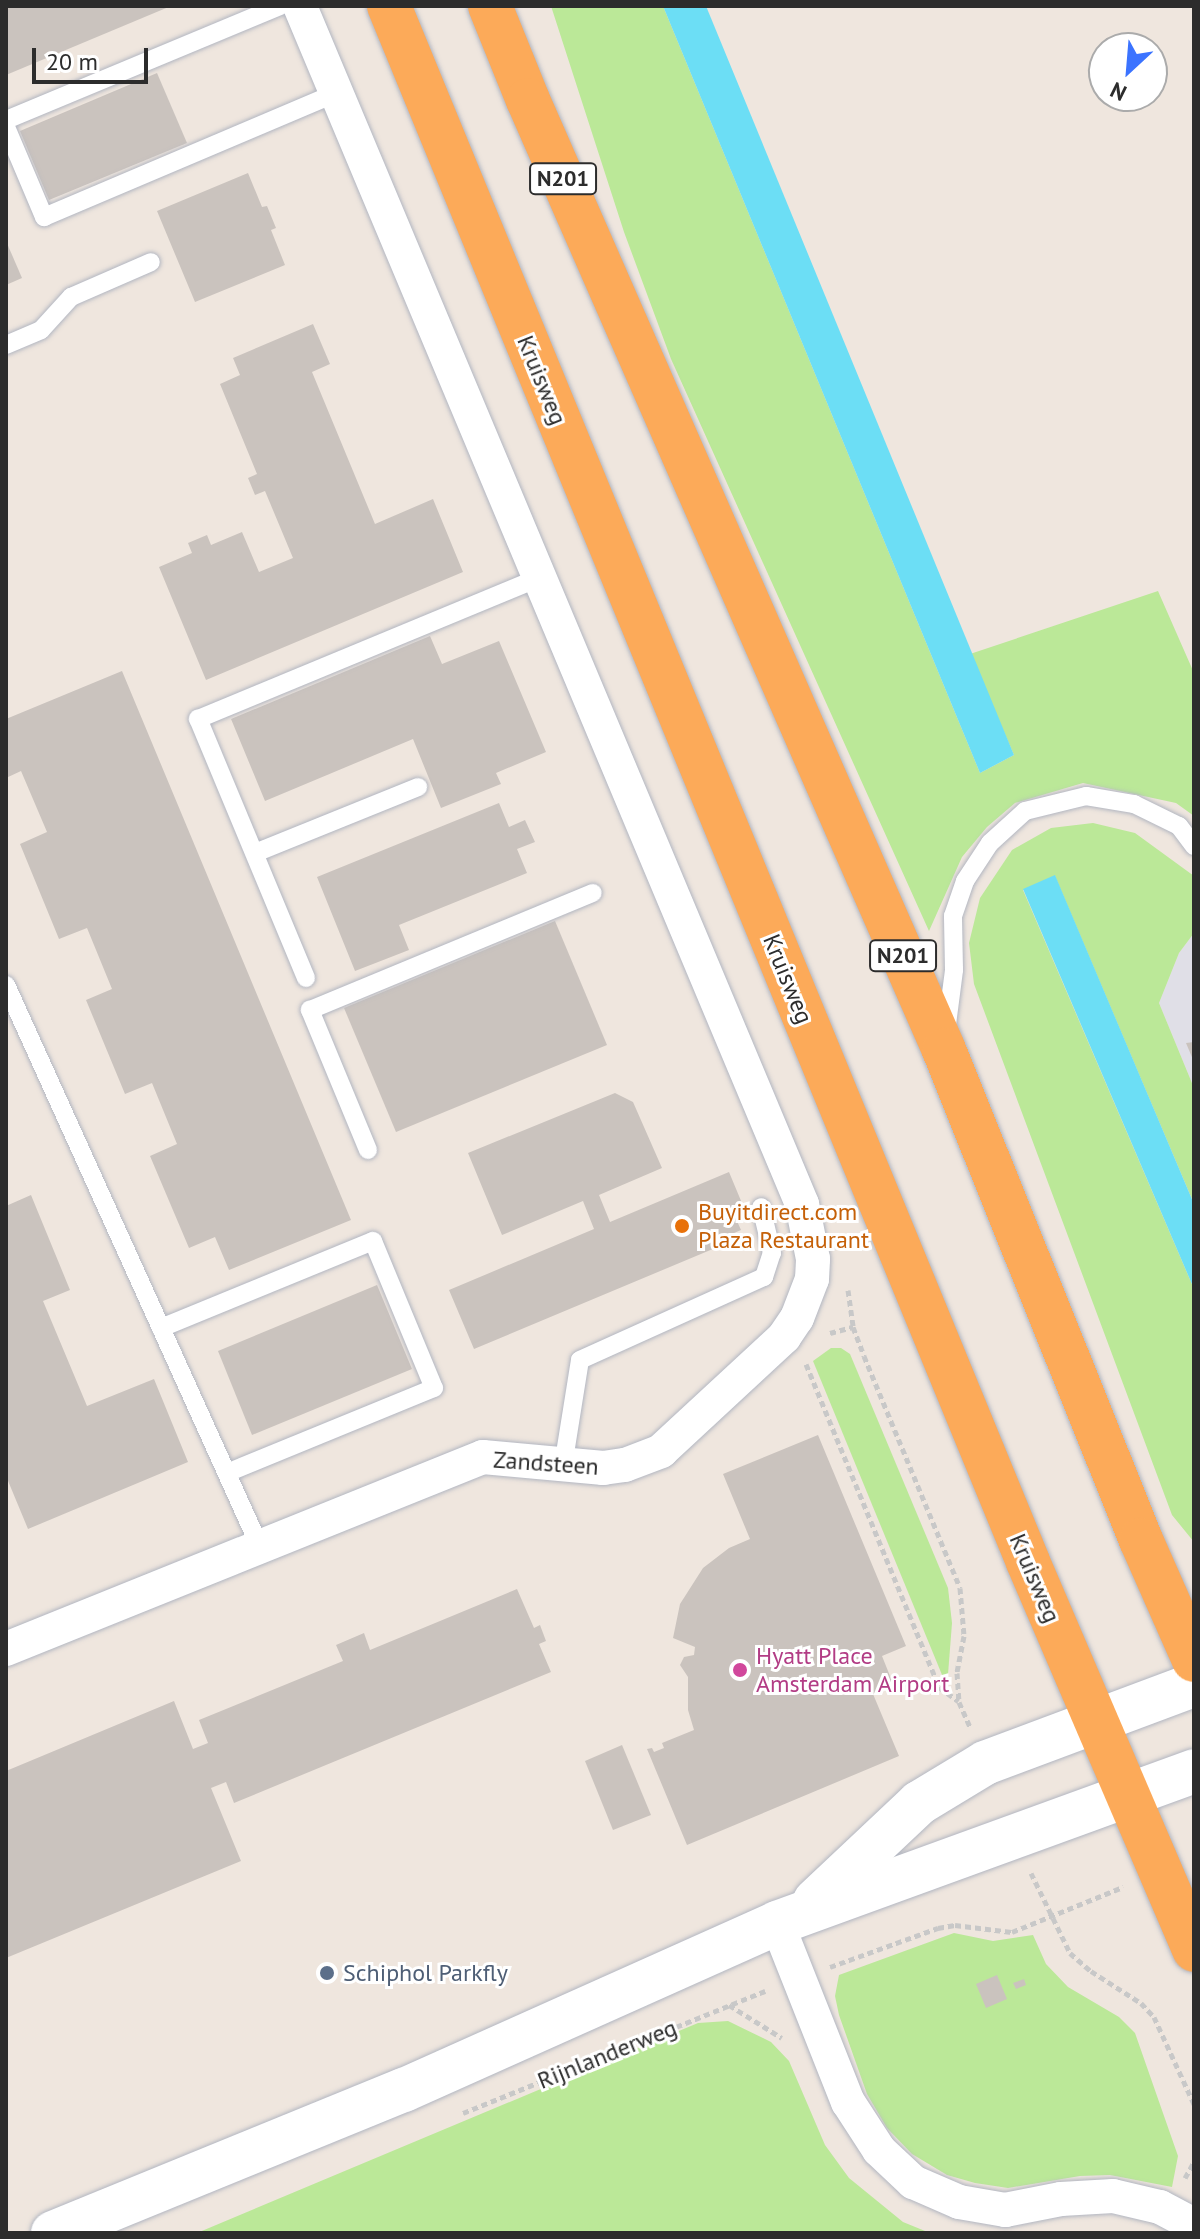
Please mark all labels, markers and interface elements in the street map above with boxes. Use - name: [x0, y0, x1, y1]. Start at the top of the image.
- scale bar: [36, 32, 152, 82]
- north arrow: [1088, 32, 1168, 112]
- text: 20 m: [46, 46, 98, 77]
- text: N: [1106, 76, 1131, 108]
- road number: N201: [529, 161, 597, 197]
- street label: Kruisweg: [511, 331, 573, 429]
- street label: Kruisweg: [757, 930, 819, 1028]
- road number: N201: [869, 938, 937, 974]
- place label: Buyitdirect.com Plaza Restaurant: [698, 1198, 869, 1254]
- marker: Buyitdirect.com Plaza Restaurant: [673, 1217, 691, 1235]
- street label: Zandsteen: [492, 1445, 600, 1481]
- street label: Kruisweg: [1003, 1529, 1067, 1627]
- place label: Hyatt Place Amsterdam Airport: [756, 1642, 950, 1698]
- marker: Hyatt Place Amsterdam Airport: [731, 1661, 749, 1679]
- place label: Schiphol Parkfly: [343, 1959, 508, 1987]
- marker: Schiphol Parkfly: [318, 1964, 336, 1982]
- street label: Rijnlanderweg: [533, 2013, 681, 2095]

